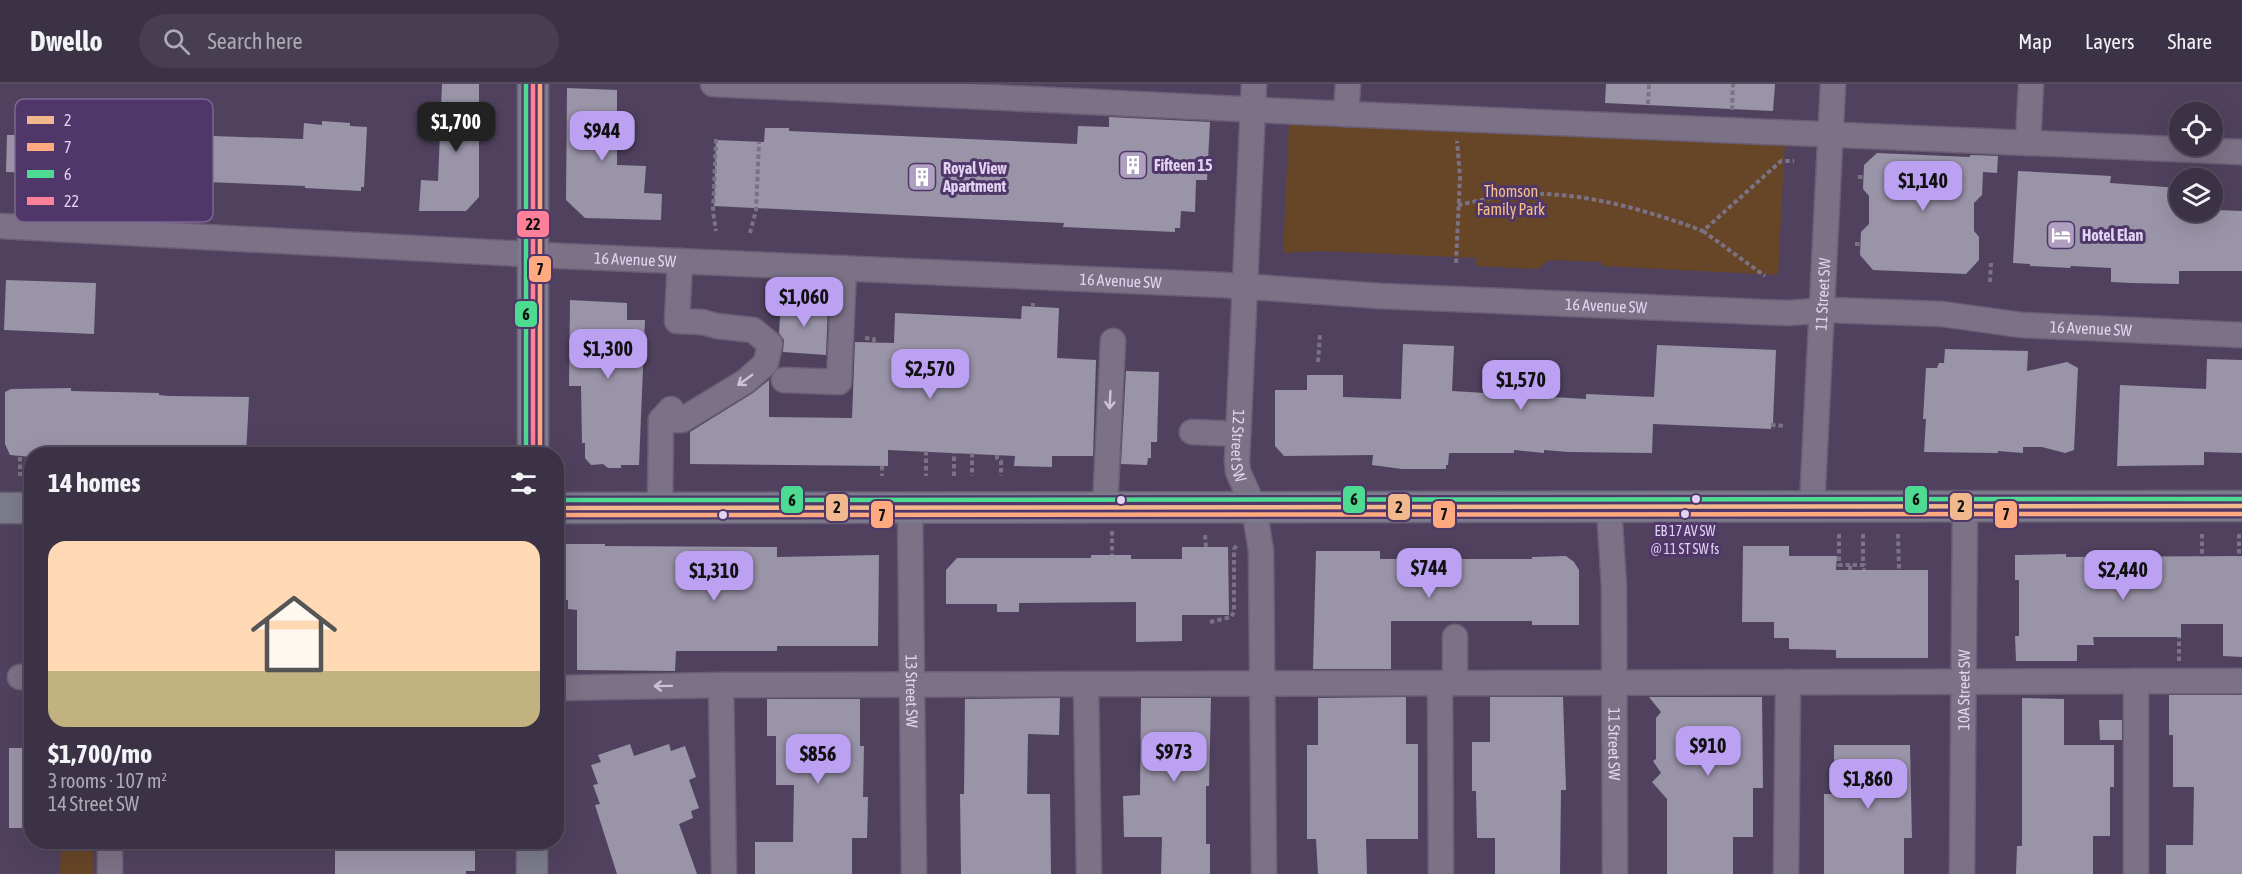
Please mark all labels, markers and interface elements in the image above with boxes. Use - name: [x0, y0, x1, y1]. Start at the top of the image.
- search box: [139, 14, 559, 68]
- text: Dwello: [30, 25, 103, 57]
- icon: search: [160, 25, 193, 58]
- text: Search here: [208, 28, 302, 54]
- text: Map: [2018, 29, 2052, 53]
- text: Layers: [2085, 29, 2135, 53]
- text: Share: [2168, 29, 2212, 53]
- legend: [15, 99, 213, 222]
- pin: $1,700: [407, 102, 505, 153]
- map controls: [2169, 102, 2223, 222]
- button: locate: [2169, 102, 2223, 156]
- text: $1,700: [431, 110, 481, 133]
- text: 2: [64, 111, 72, 129]
- pin: $944: [566, 111, 638, 162]
- text: $944: [584, 119, 620, 142]
- text: 7: [64, 138, 72, 156]
- building icon: Fifteen 15: [1117, 149, 1149, 181]
- place label: Fifteen 15: [1154, 156, 1213, 174]
- place label: Royal View Apartment: [942, 159, 1007, 195]
- building icon: Royal View Apartment: [906, 161, 938, 193]
- pin: $1,140: [1874, 161, 1972, 212]
- text: 6: [64, 165, 72, 183]
- button: layers: [2169, 168, 2223, 222]
- text: $1,140: [1898, 169, 1948, 192]
- park label: Thomson Family Park: [1477, 182, 1545, 219]
- text: 22: [64, 192, 79, 210]
- line badge: 22: [516, 210, 550, 238]
- text: 22: [525, 215, 541, 233]
- hotel icon: Hotel Elan: [2045, 219, 2077, 251]
- place label: Hotel Elan: [2082, 226, 2143, 244]
- street label: 16 Avenue SW: [594, 248, 677, 270]
- line badge: 7: [528, 255, 552, 283]
- street label: 11 Street SW: [1812, 257, 1833, 331]
- text: 7: [536, 260, 544, 278]
- street label: 16 Avenue SW: [1079, 270, 1162, 291]
- pin: $1,060: [755, 277, 853, 328]
- text: $1,060: [779, 285, 829, 308]
- street label: 16 Avenue SW: [1565, 295, 1648, 316]
- line badge: 6: [514, 300, 538, 328]
- text: 6: [522, 305, 530, 323]
- street label: 16 Avenue SW: [2049, 317, 2133, 339]
- pin: $1,300: [559, 329, 657, 380]
- text: $1,300: [583, 337, 633, 360]
- pin: $2,570: [881, 349, 979, 400]
- text: $2,570: [905, 357, 955, 380]
- pin: $1,570: [1472, 360, 1570, 411]
- text: $1,570: [1496, 368, 1546, 391]
- one-way arrow: [738, 374, 754, 387]
- one-way arrow: [1104, 389, 1115, 409]
- street label: 12 Street SW: [1228, 409, 1251, 485]
- icon: filters: [507, 467, 540, 500]
- text: 14 homes: [48, 468, 141, 498]
- line badge: 6: [780, 485, 804, 514]
- line badge: 6: [1342, 485, 1366, 514]
- line badge: 6: [1904, 485, 1928, 514]
- text: 6: [1350, 490, 1358, 508]
- text: 6: [1912, 490, 1920, 508]
- text: 6: [788, 491, 796, 509]
- line badge: 2: [1949, 492, 1973, 521]
- line badge: 2: [825, 493, 849, 522]
- line badge: 2: [1387, 493, 1411, 521]
- unlabelled marker: [1690, 493, 1702, 505]
- unlabelled marker: [1115, 494, 1127, 506]
- text: 2: [1957, 497, 1965, 515]
- text: 2: [833, 498, 841, 516]
- text: 2: [1395, 498, 1403, 516]
- line badge: 7: [870, 500, 894, 529]
- line badge: 7: [1432, 500, 1456, 529]
- line badge: 7: [1994, 500, 2018, 529]
- text: 7: [1440, 505, 1448, 523]
- text: 7: [2002, 505, 2010, 523]
- text: 7: [878, 506, 886, 524]
- marker: EB 17 AV SW @ 11 ST SW fs: [1679, 508, 1691, 520]
- unlabelled marker: [717, 509, 729, 521]
- place label: EB 17 AV SW @ 11 ST SW fs: [1651, 523, 1719, 557]
- pin: $744: [1393, 548, 1465, 599]
- pin: $2,440: [2074, 550, 2172, 601]
- pin: $1,310: [665, 551, 763, 602]
- text: $744: [1411, 556, 1447, 579]
- text: $2,440: [2098, 558, 2148, 581]
- text: $1,310: [689, 559, 739, 582]
- icon: home: [240, 580, 348, 688]
- street label: 10A Street SW: [1954, 649, 1973, 730]
- street label: 13 Street SW: [903, 654, 921, 728]
- one-way arrow: [653, 680, 673, 692]
- street label: 11 Street SW: [1605, 707, 1624, 781]
- pin: $910: [1672, 726, 1744, 777]
- pin: $973: [1138, 732, 1210, 783]
- pin: $856: [782, 734, 854, 785]
- text: $910: [1690, 734, 1726, 757]
- text: $1,700/mo: [48, 739, 152, 769]
- text: $973: [1156, 740, 1192, 763]
- text: $856: [800, 742, 836, 765]
- pin: $1,860: [1819, 759, 1917, 810]
- text: $1,860: [1843, 767, 1893, 790]
- text: 3 rooms · 107 m²: [48, 769, 167, 792]
- text: 14 Street SW: [48, 792, 139, 815]

